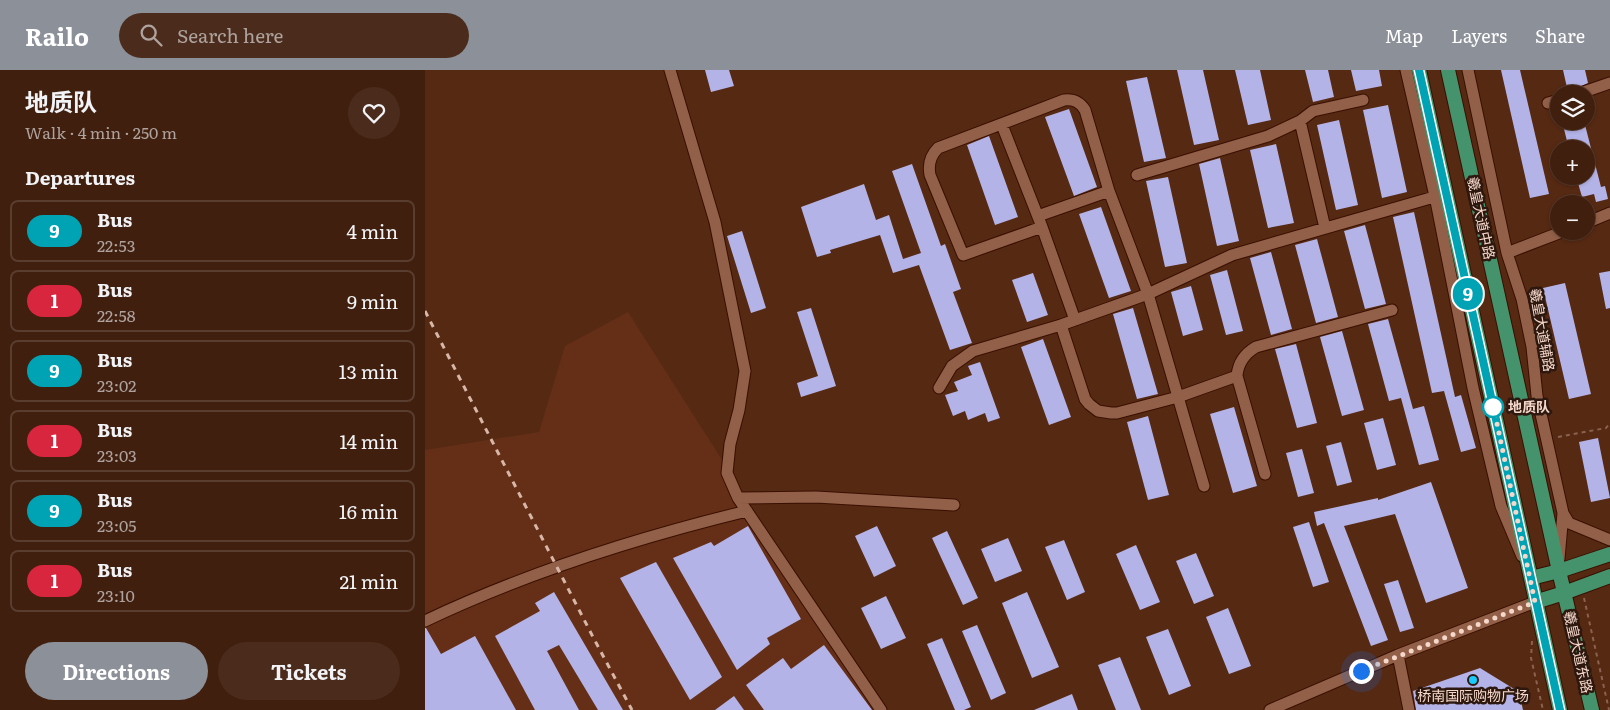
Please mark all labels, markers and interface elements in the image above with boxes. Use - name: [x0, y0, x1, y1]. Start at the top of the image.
- search box: [119, 13, 469, 58]
- text: Railo: [25, 18, 89, 53]
- icon: search: [137, 21, 165, 49]
- text: Search here: [177, 21, 283, 49]
- text: Map: [1385, 22, 1423, 49]
- text: Layers: [1451, 22, 1507, 49]
- text: Share: [1535, 22, 1585, 49]
- text: 地质队: [25, 83, 97, 118]
- map controls: [1550, 85, 1595, 240]
- button: layers: [1550, 85, 1595, 130]
- button: heart: [348, 87, 400, 139]
- text: Walk · 4 min · 250 m: [25, 120, 177, 144]
- button: +: [1550, 140, 1595, 185]
- text: Departures: [25, 163, 135, 191]
- street label: 羲皇大道中路: [1463, 175, 1500, 261]
- button: −: [1550, 195, 1595, 240]
- text: Bus: [97, 205, 132, 233]
- text: 9: [49, 217, 60, 244]
- text: 4 min: [346, 217, 398, 245]
- text: 22:53: [97, 233, 135, 257]
- text: Bus: [97, 275, 132, 303]
- line badge: 9: [1452, 278, 1484, 310]
- text: 9: [1463, 280, 1473, 307]
- text: 1: [51, 287, 58, 314]
- text: 9 min: [347, 287, 398, 315]
- street label: 羲皇大道辅路: [1526, 287, 1560, 373]
- text: 22:58: [97, 303, 136, 327]
- text: Bus: [97, 345, 132, 373]
- text: 9: [49, 357, 60, 384]
- text: 13 min: [339, 357, 398, 385]
- text: 23:02: [97, 373, 136, 397]
- marker: 地质队: [1482, 396, 1504, 418]
- place label: 地质队: [1508, 396, 1550, 416]
- text: Bus: [97, 415, 132, 443]
- text: 1: [51, 427, 58, 454]
- text: 14 min: [339, 427, 398, 455]
- text: 23:03: [97, 443, 137, 467]
- text: Bus: [97, 485, 132, 513]
- text: 9: [49, 497, 60, 524]
- text: 16 min: [339, 497, 398, 525]
- text: 23:05: [97, 513, 137, 537]
- text: Bus: [97, 555, 132, 583]
- text: 1: [51, 567, 58, 594]
- text: 21 min: [339, 567, 398, 595]
- text: 23:10: [97, 583, 135, 607]
- street label: 羲皇大道东路: [1560, 609, 1598, 695]
- button: Directions: [25, 642, 208, 700]
- button: Tickets: [218, 642, 400, 700]
- your location: [1349, 659, 1374, 684]
- marker: 桥南国际购物广场: [1467, 674, 1479, 686]
- place label: 桥南国际购物广场: [1417, 685, 1529, 705]

